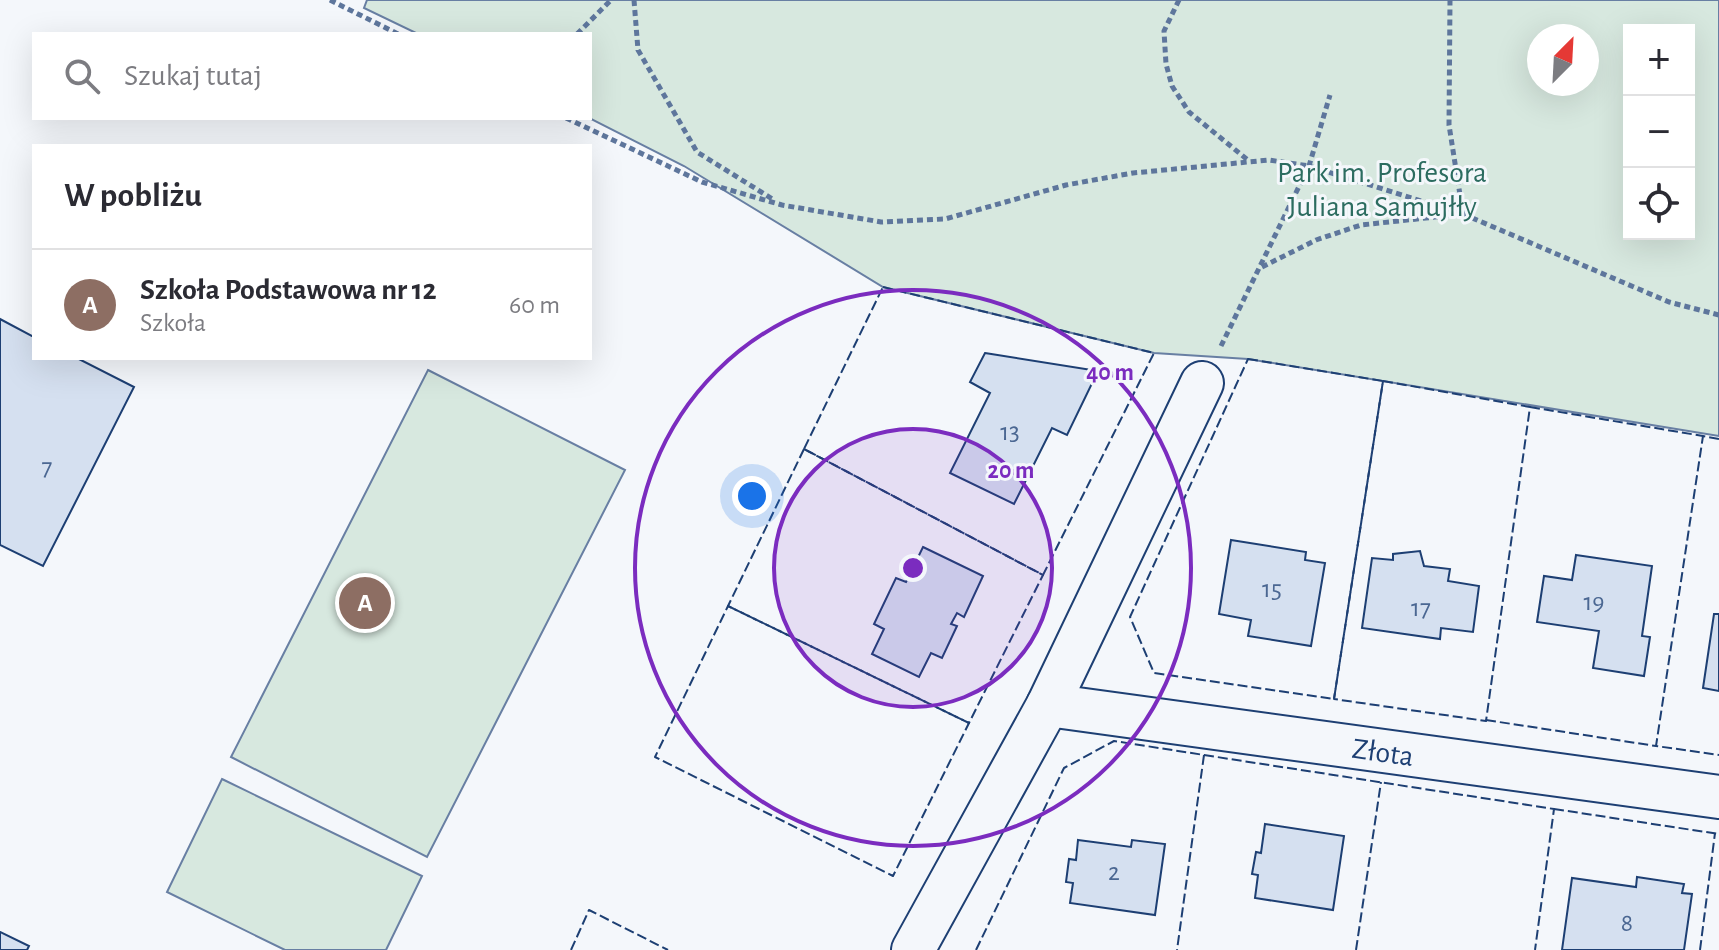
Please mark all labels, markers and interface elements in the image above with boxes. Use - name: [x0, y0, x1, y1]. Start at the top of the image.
- north arrow: [1527, 24, 1599, 96]
- map controls: [1623, 24, 1695, 240]
- button: +: [1623, 24, 1695, 96]
- search box: [32, 32, 592, 120]
- icon: search: [60, 54, 104, 98]
- text: Szukaj tutaj: [124, 61, 262, 91]
- button: −: [1623, 96, 1695, 168]
- park label: Park im. Profesora Juliana Samujłły: [1277, 158, 1487, 222]
- button: locate: [1623, 168, 1695, 240]
- text: W pobliżu: [64, 179, 202, 213]
- text: Szkoła Podstawowa nr 12: [140, 275, 437, 305]
- text: A: [82, 292, 98, 318]
- text: 60 m: [509, 292, 560, 318]
- text: Szkoła: [140, 310, 206, 336]
- text: 40 m: [1086, 361, 1134, 385]
- house number: 13: [1000, 419, 1020, 445]
- house number: 7: [42, 454, 53, 480]
- text: 20 m: [988, 459, 1034, 483]
- your location: [732, 476, 772, 516]
- centre of rings: [899, 554, 927, 582]
- pin: A: [339, 573, 391, 633]
- house number: 15: [1262, 576, 1282, 602]
- house number: 19: [1583, 589, 1605, 615]
- house number: 17: [1411, 595, 1431, 621]
- street label: Złota: [1350, 734, 1416, 772]
- house number: 2: [1108, 859, 1120, 885]
- house number: 8: [1621, 910, 1633, 936]

